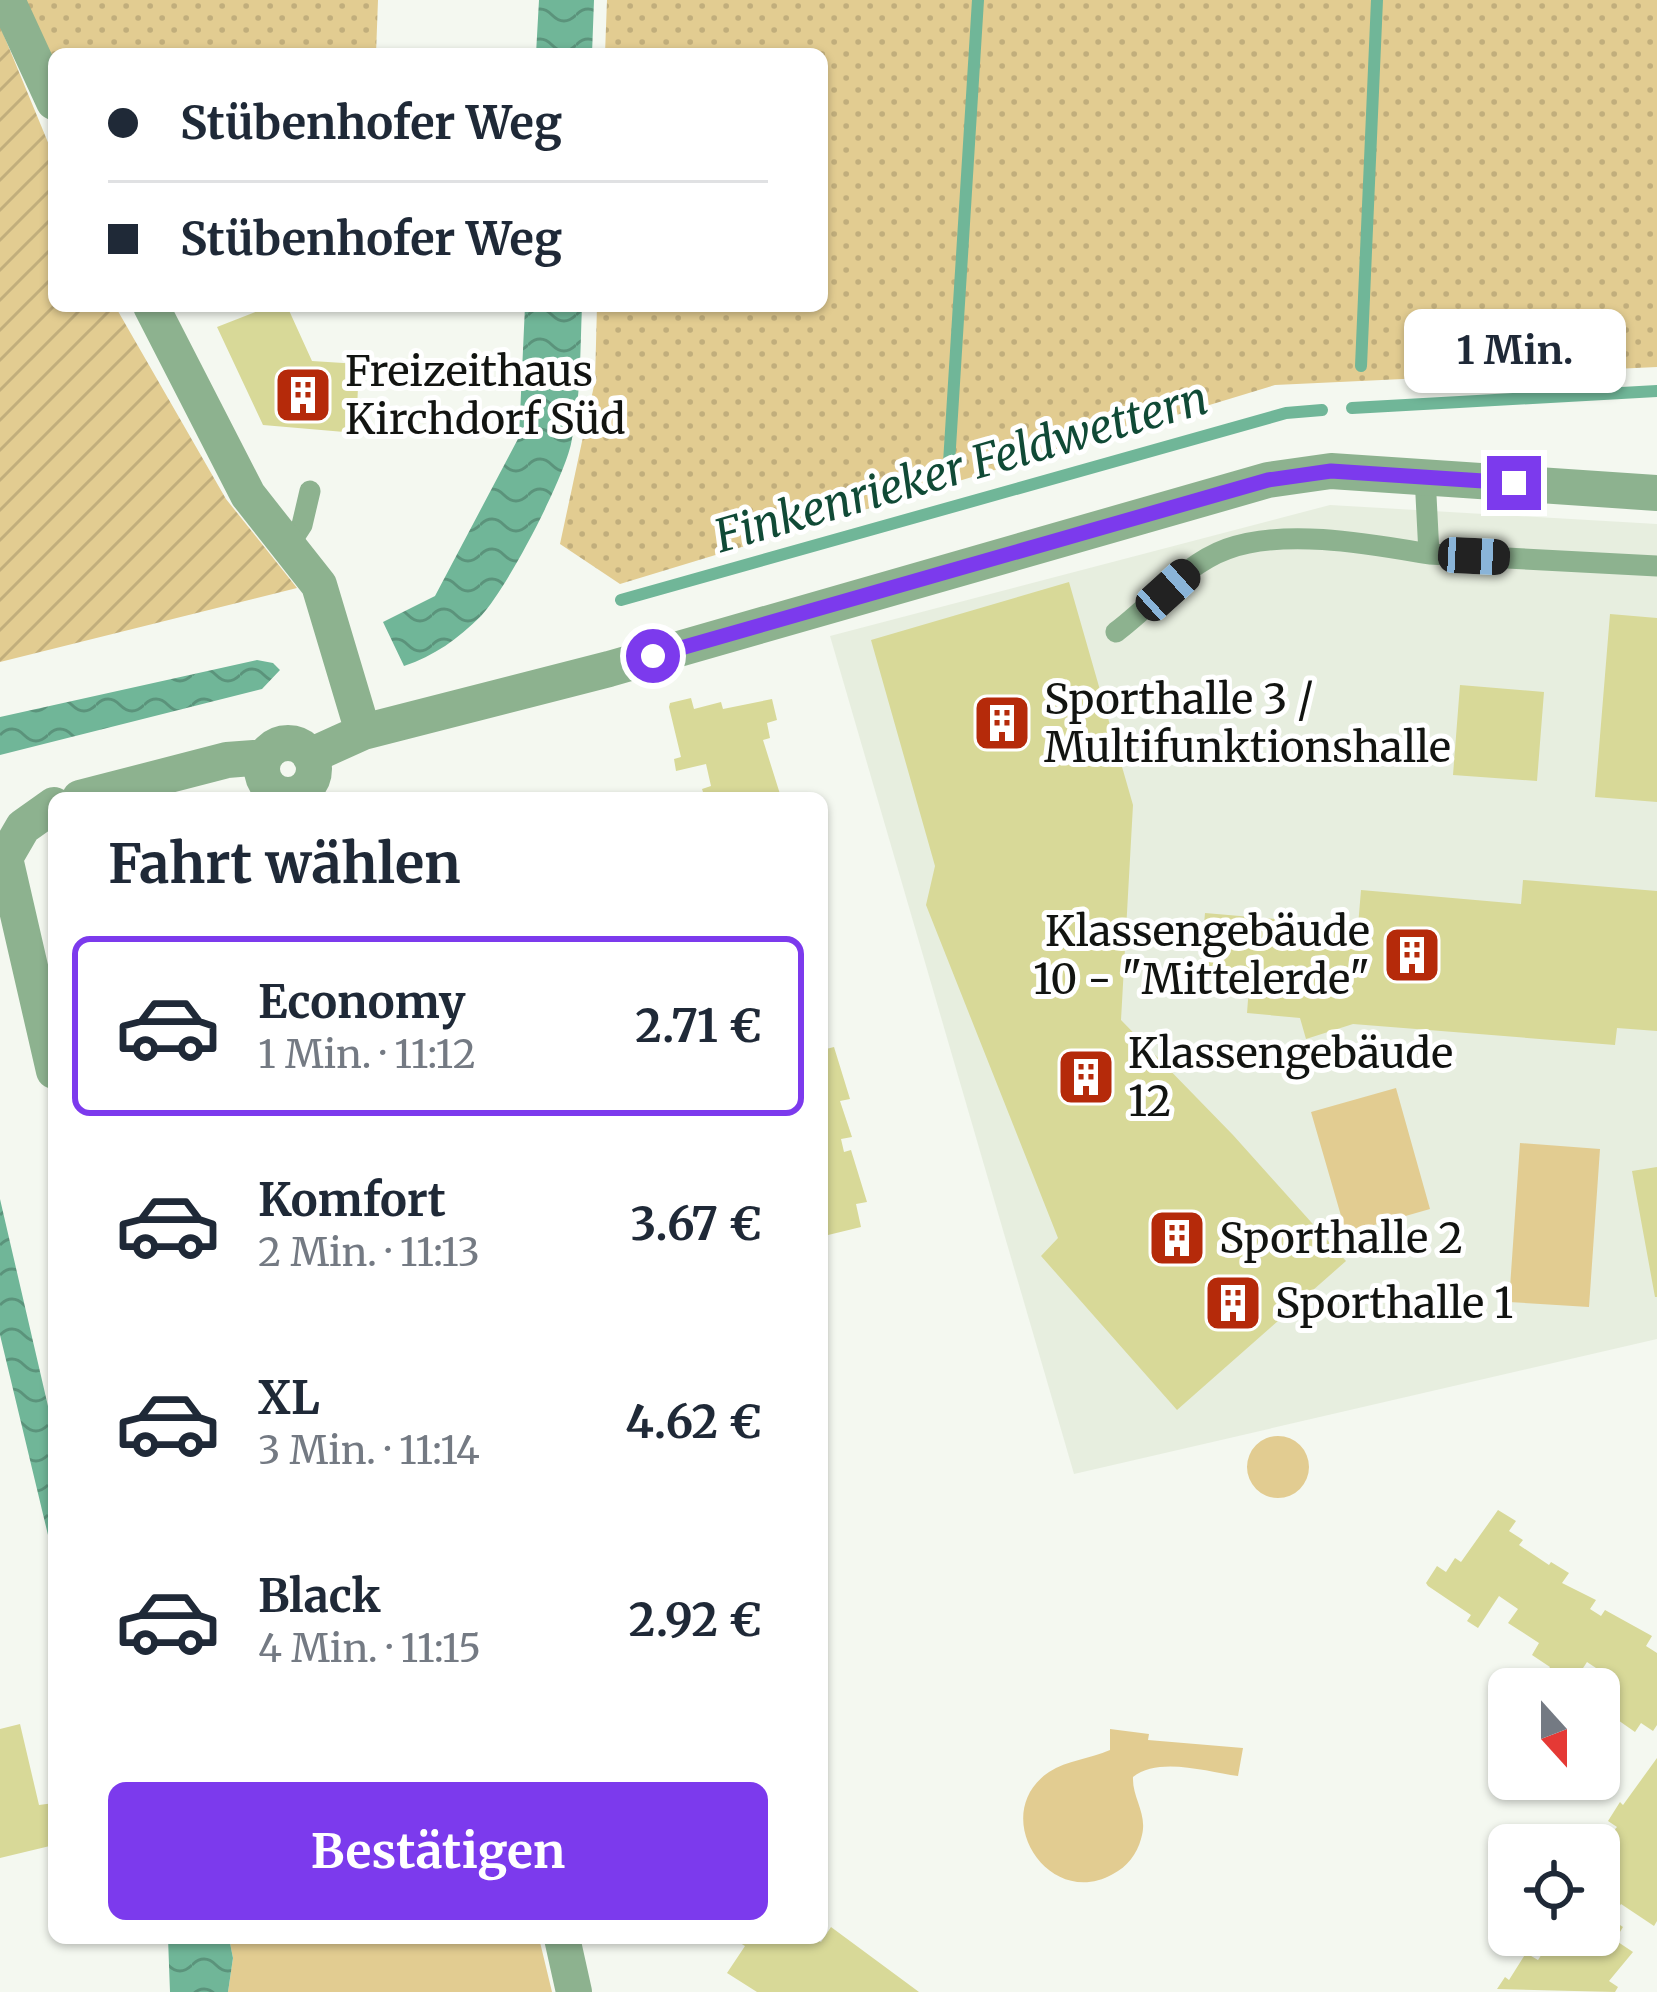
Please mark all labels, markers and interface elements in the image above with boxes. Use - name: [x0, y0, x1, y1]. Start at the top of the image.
- text: Stübenhofer Weg: [180, 95, 562, 151]
- text: Stübenhofer Weg: [180, 211, 562, 267]
- callout: 1 Min.: [1403, 309, 1625, 393]
- text: 1 Min.: [1457, 326, 1573, 375]
- place label: Freizeithaus Kirchdorf Süd: [345, 345, 625, 445]
- building icon: Freizeithaus Kirchdorf Süd: [272, 364, 334, 426]
- water label: Finkenrieker Feldwettern: [707, 370, 1214, 565]
- route end: [1487, 456, 1541, 510]
- car: [1437, 536, 1511, 576]
- car: [1129, 553, 1207, 627]
- route start: [626, 629, 680, 683]
- place label: Sporthalle 3 / Multifunktionshalle: [1044, 673, 1451, 773]
- building icon: Sporthalle 3 / Multifunktionshalle: [971, 692, 1033, 754]
- text: Fahrt wählen: [108, 830, 461, 898]
- place label: Klassengebäude 10 - "Mittelerde": [1033, 905, 1370, 1005]
- building icon: Klassengebäude 10 - "Mittelerde": [1381, 924, 1443, 986]
- icon: car: [114, 972, 222, 1080]
- text: Economy: [258, 974, 466, 1030]
- text: 2.71 €: [635, 998, 762, 1054]
- place label: Klassengebäude 12: [1128, 1027, 1453, 1127]
- text: 1 Min. · 11:12: [258, 1030, 476, 1079]
- building icon: Klassengebäude 12: [1055, 1046, 1117, 1108]
- icon: car: [114, 1170, 222, 1278]
- text: Komfort: [258, 1172, 446, 1228]
- text: 3.67 €: [630, 1196, 762, 1252]
- building icon: Sporthalle 2: [1146, 1207, 1208, 1269]
- place label: Sporthalle 2: [1219, 1212, 1463, 1264]
- text: 2 Min. · 11:13: [258, 1228, 480, 1277]
- building icon: Sporthalle 1: [1202, 1272, 1264, 1334]
- place label: Sporthalle 1: [1275, 1277, 1513, 1329]
- icon: car: [114, 1368, 222, 1476]
- text: XL: [258, 1370, 320, 1426]
- text: 4.62 €: [625, 1394, 762, 1450]
- text: 3 Min. · 11:14: [258, 1426, 480, 1475]
- icon: car: [114, 1566, 222, 1674]
- text: Black: [258, 1568, 381, 1624]
- text: 2.92 €: [629, 1592, 762, 1648]
- text: 4 Min. · 11:15: [258, 1624, 481, 1673]
- north arrow: [1488, 1668, 1620, 1800]
- map controls: [1488, 1668, 1620, 1956]
- button: Bestätigen: [108, 1782, 768, 1920]
- button: locate: [1488, 1824, 1620, 1956]

